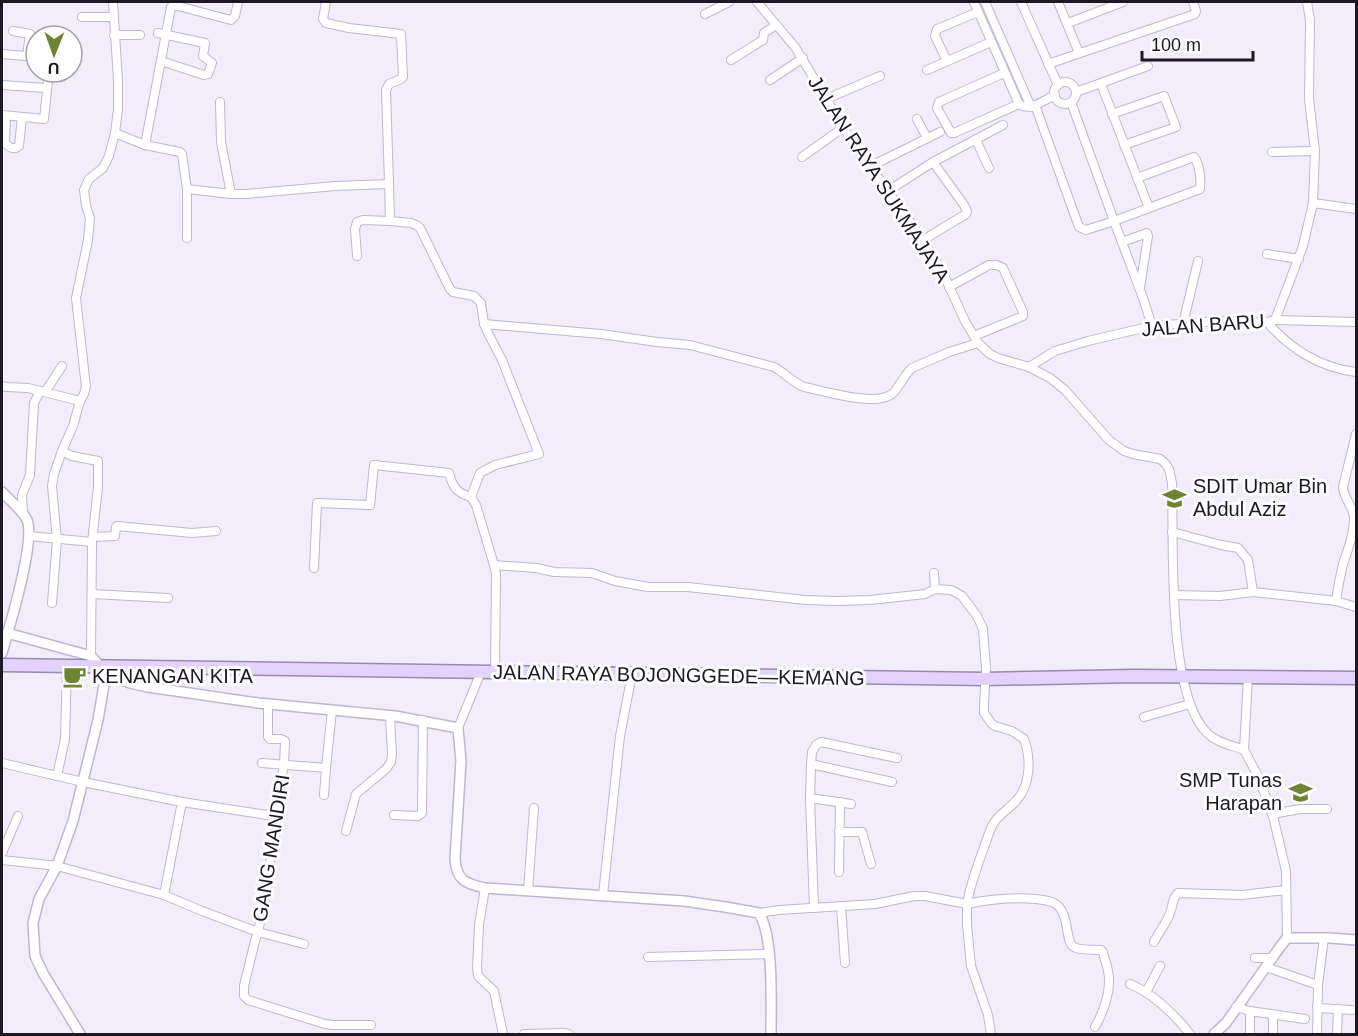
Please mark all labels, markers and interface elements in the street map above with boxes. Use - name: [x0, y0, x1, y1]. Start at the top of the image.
- north arrow: [24, 24, 84, 84]
- scale bar: [1142, 24, 1253, 62]
- text: 100 m: [1151, 35, 1201, 55]
- text: U: [48, 60, 60, 77]
- street label: JALAN RAYA SUKMAJAYA: [804, 72, 954, 287]
- street label: JALAN BARU: [1141, 310, 1265, 340]
- place label: SDIT Umar Bin Abdul Aziz: [1193, 475, 1327, 520]
- school or university icon: SDIT Umar Bin Abdul Aziz: [1162, 485, 1188, 511]
- street label: JALAN RAYA BOJONGGEDE—KEMANG: [493, 661, 865, 689]
- cafe icon: KENANGAN KITA: [61, 663, 87, 689]
- place label: KENANGAN KITA: [92, 665, 253, 687]
- place label: SMP Tunas Harapan: [1179, 769, 1282, 814]
- street label: GANG MANDIRI: [248, 773, 294, 923]
- school or university icon: SMP Tunas Harapan: [1287, 779, 1313, 805]

